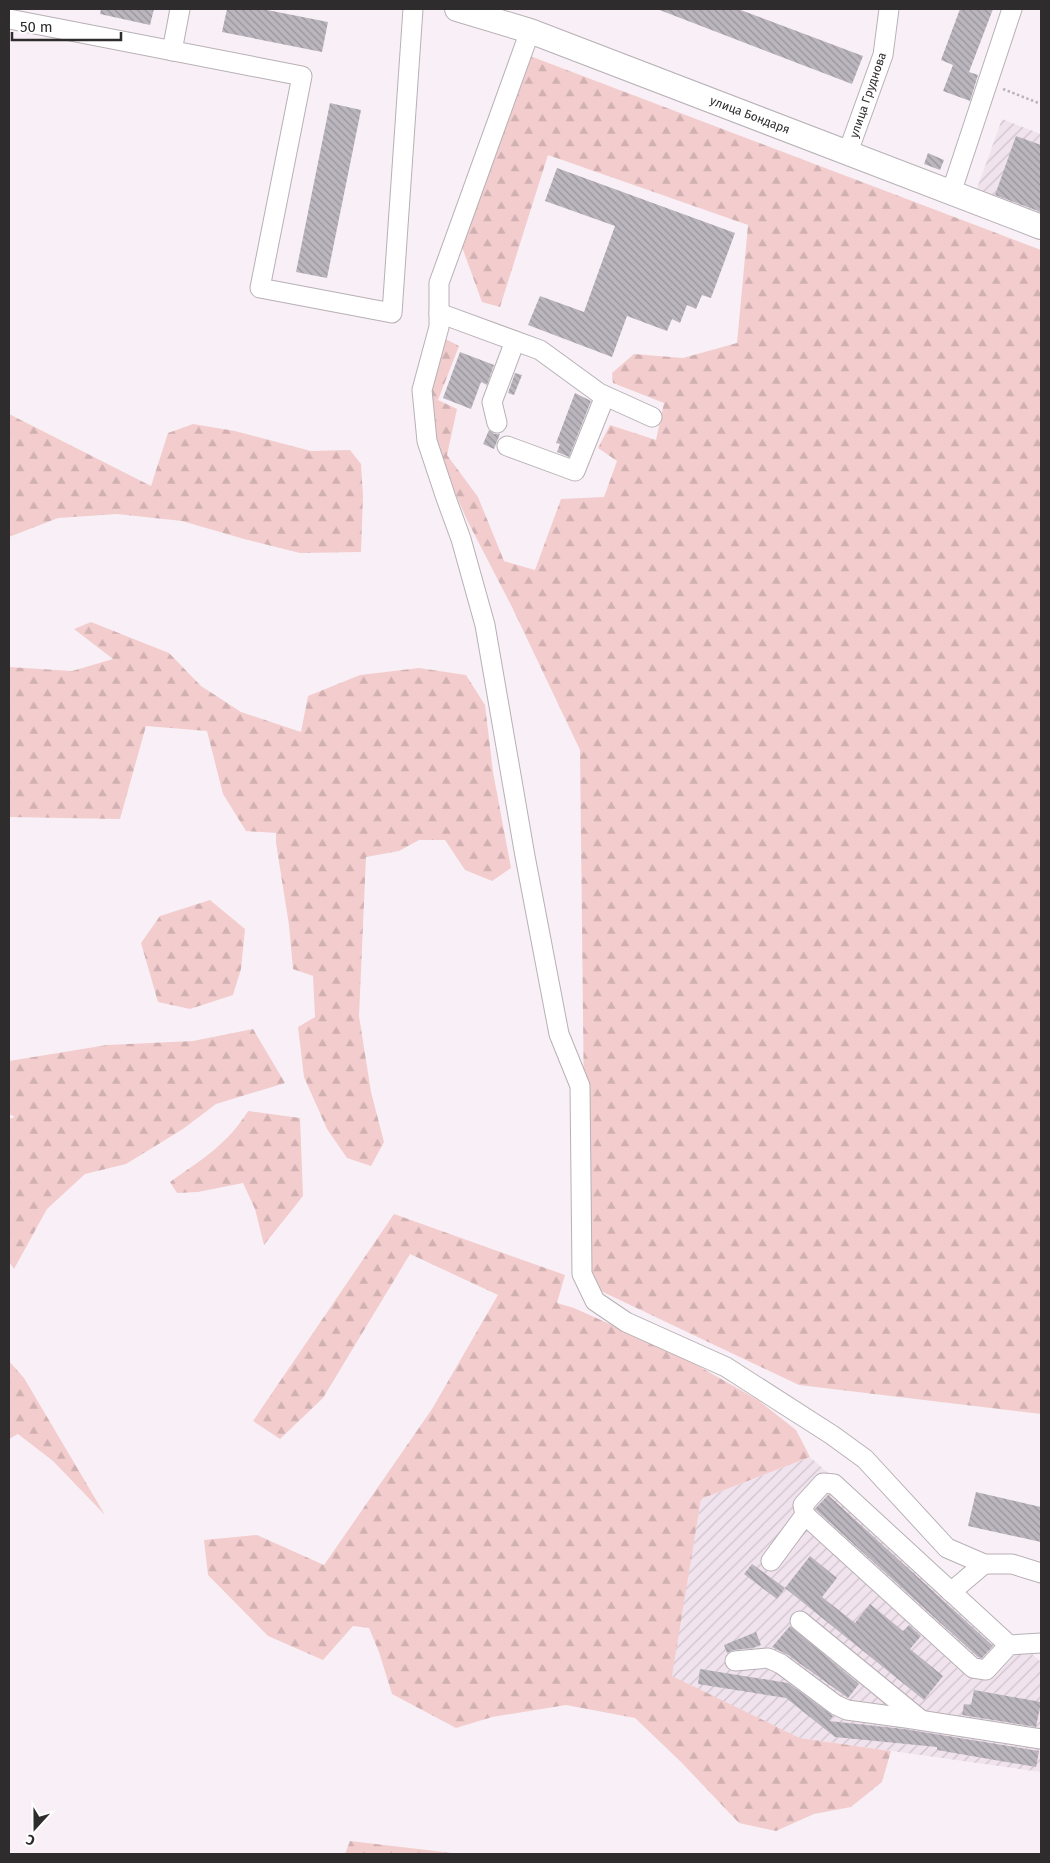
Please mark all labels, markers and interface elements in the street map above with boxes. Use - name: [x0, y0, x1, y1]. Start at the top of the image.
- scale bar: [12, 10, 121, 42]
- text: 50 m: [20, 18, 53, 36]
- street label: улица Груднова: [847, 50, 889, 140]
- street label: улица Бондаря: [708, 93, 792, 137]
- north arrow: [10, 1803, 60, 1853]
- text: С: [24, 1830, 37, 1849]

